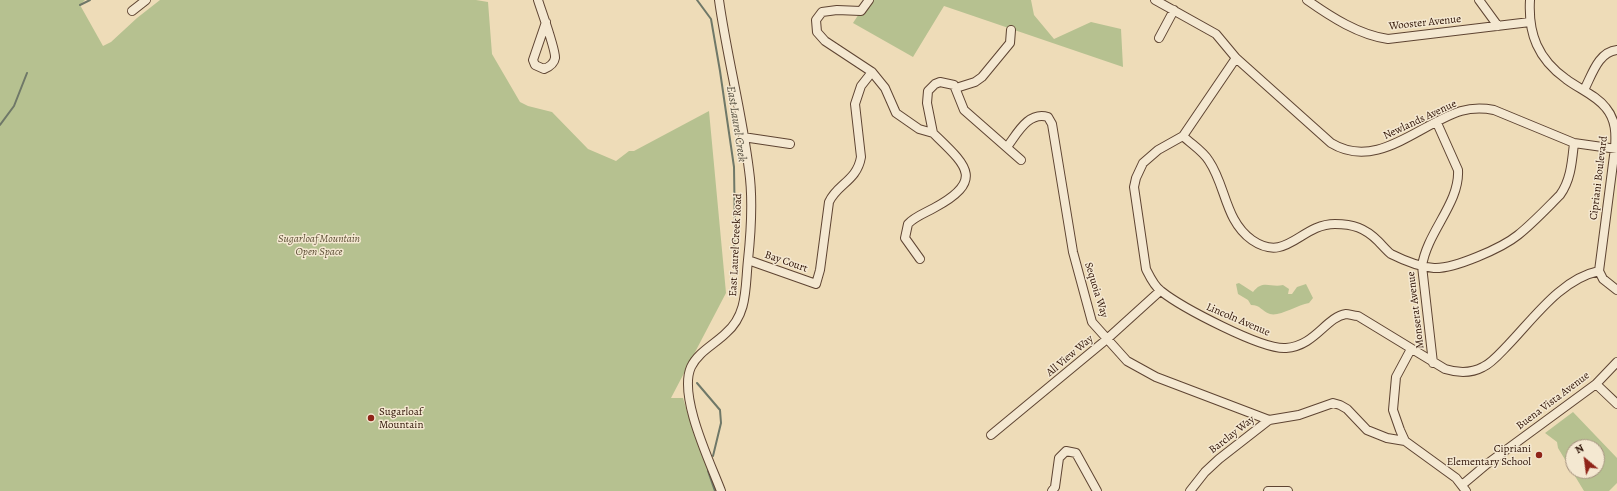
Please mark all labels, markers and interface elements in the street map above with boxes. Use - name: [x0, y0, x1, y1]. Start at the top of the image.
- street label: Wooster Avenue: [1388, 13, 1462, 33]
- water label: East Laurel Creek: [723, 85, 749, 163]
- street label: Newlands Avenue: [1381, 97, 1459, 143]
- street label: Cipriani Boulevard: [1587, 135, 1611, 221]
- street label: East Laurel Creek Road: [727, 193, 745, 297]
- park label: Sugarloaf Mountain Open Space: [278, 232, 360, 258]
- street label: Bay Court: [763, 249, 809, 275]
- street label: Sequoia Way: [1081, 261, 1111, 319]
- street label: Monserat Avenue: [1405, 271, 1427, 349]
- street label: Lincoln Avenue: [1204, 301, 1272, 339]
- street label: All View Way: [1044, 333, 1096, 379]
- street label: Buena Vista Avenue: [1514, 369, 1592, 433]
- place label: Sugarloaf Mountain: [379, 405, 423, 431]
- marker: Sugarloaf Mountain: [366, 413, 376, 423]
- street label: Barclay Way: [1207, 413, 1257, 457]
- north arrow: [1565, 439, 1605, 479]
- text: N: [1572, 440, 1587, 457]
- place label: Cipriani Elementary School: [1447, 442, 1531, 468]
- marker: Cipriani Elementary School: [1534, 450, 1544, 460]

